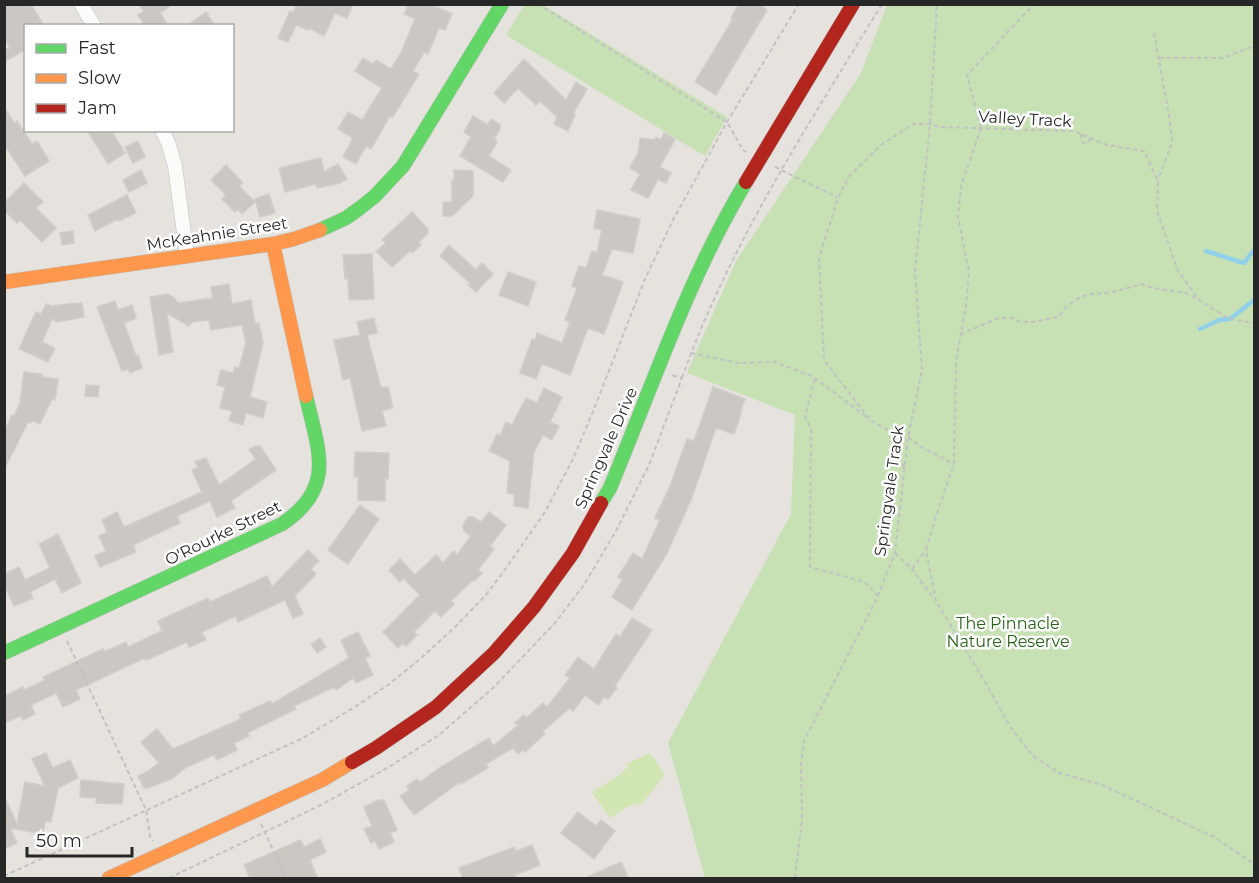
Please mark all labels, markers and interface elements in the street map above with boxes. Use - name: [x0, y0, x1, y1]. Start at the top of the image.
- legend: [24, 24, 234, 132]
- text: Fast: [78, 37, 116, 59]
- text: Slow: [78, 67, 121, 89]
- text: Jam: [77, 97, 117, 119]
- street label: Valley Track: [978, 107, 1073, 131]
- street label: McKeahnie Street: [145, 213, 289, 255]
- street label: Springvale Drive: [571, 384, 641, 512]
- street label: Springvale Track: [870, 424, 908, 558]
- street label: O'Rourke Street: [162, 497, 284, 569]
- park label: The Pinnacle Nature Reserve: [946, 614, 1070, 651]
- scale bar: [27, 820, 132, 858]
- text: 50 m: [36, 830, 82, 852]

